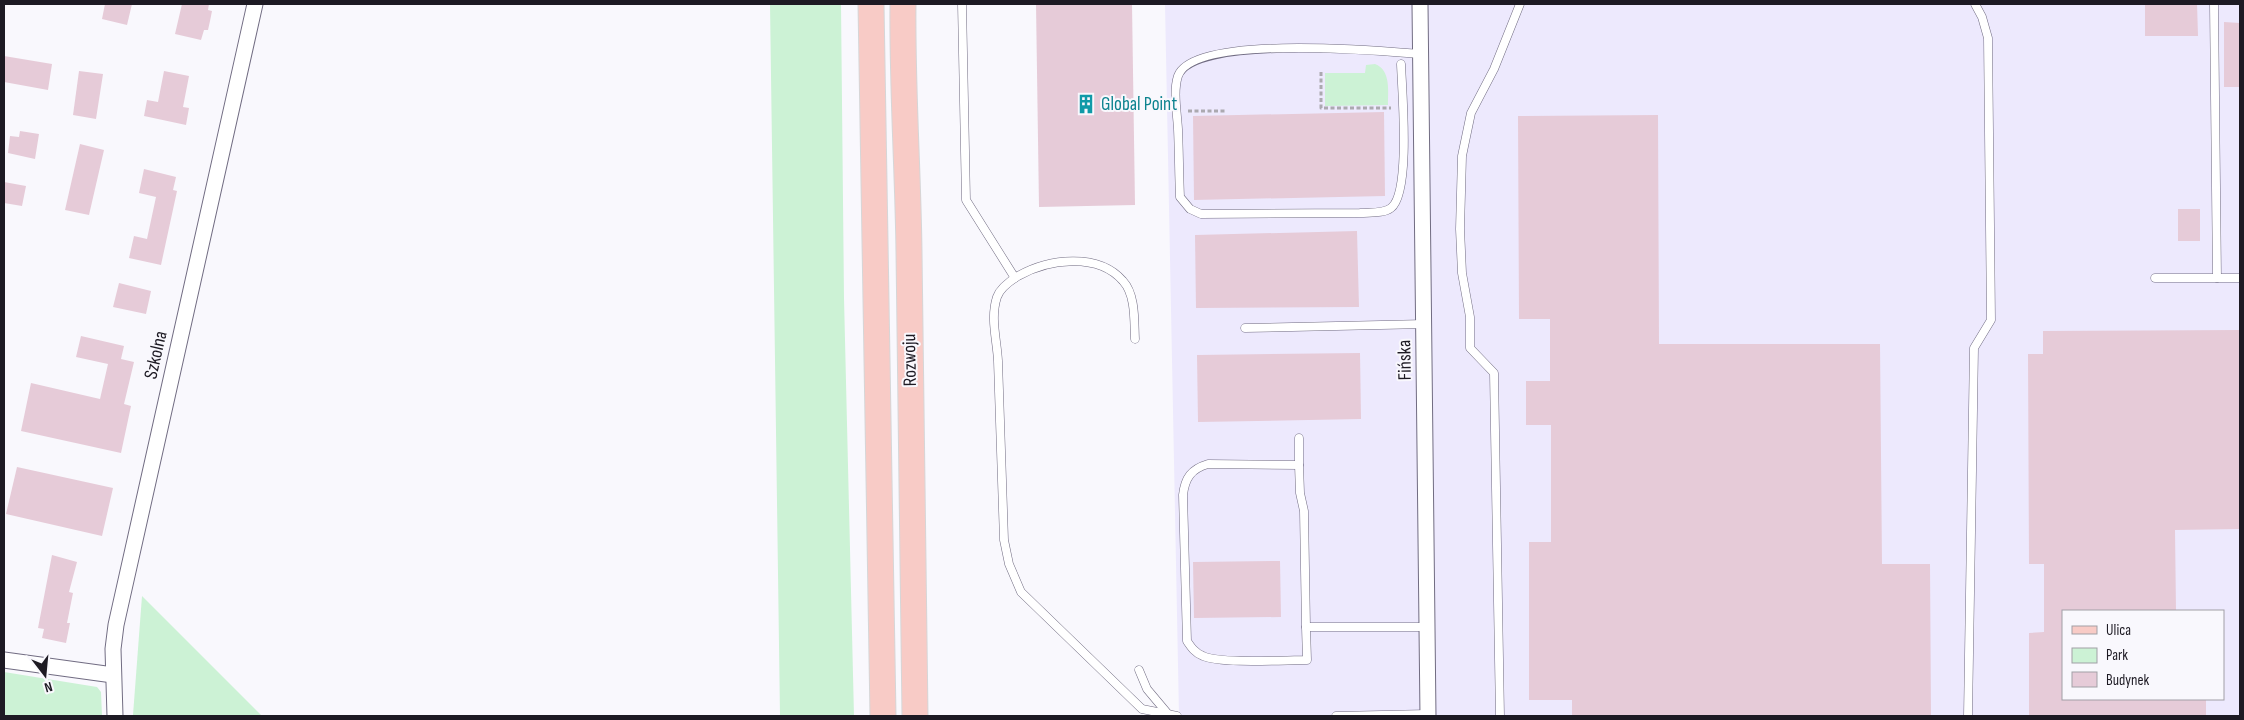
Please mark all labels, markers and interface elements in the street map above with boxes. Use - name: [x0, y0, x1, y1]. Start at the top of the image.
- building icon: Global Point: [1075, 93, 1097, 115]
- place label: Global Point: [1101, 93, 1177, 116]
- street label: Szkolna: [139, 329, 173, 381]
- street label: Rozwoju: [898, 333, 922, 387]
- street label: Fińska: [1393, 340, 1417, 380]
- legend: [2062, 610, 2224, 700]
- text: Ulica: [2106, 621, 2131, 640]
- text: Park: [2106, 646, 2128, 665]
- north arrow: [20, 650, 70, 700]
- text: Budynek: [2106, 671, 2149, 690]
- text: N: [43, 678, 54, 696]

